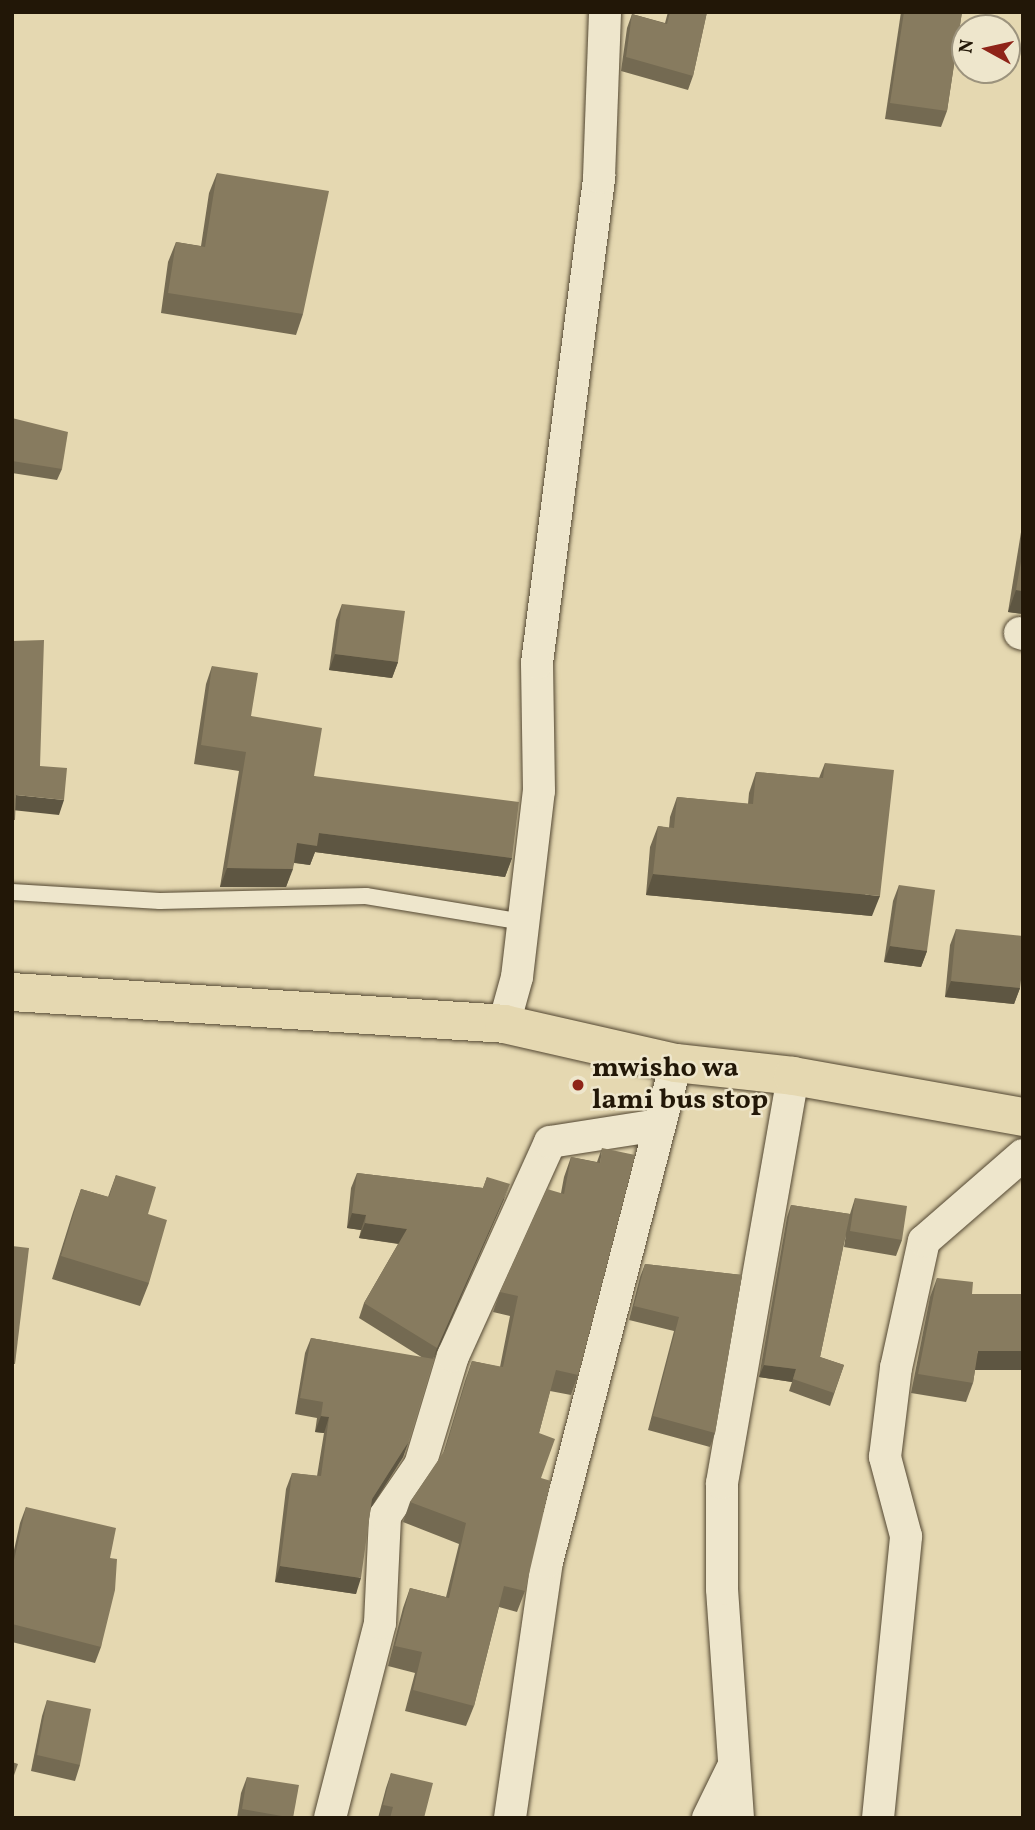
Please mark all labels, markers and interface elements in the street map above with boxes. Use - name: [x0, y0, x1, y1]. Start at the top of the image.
- north arrow: [951, 14, 1021, 84]
- text: N: [953, 38, 981, 55]
- place label: mwisho wa lami bus stop: [592, 1052, 768, 1118]
- marker: mwisho wa lami bus stop: [570, 1077, 586, 1093]

